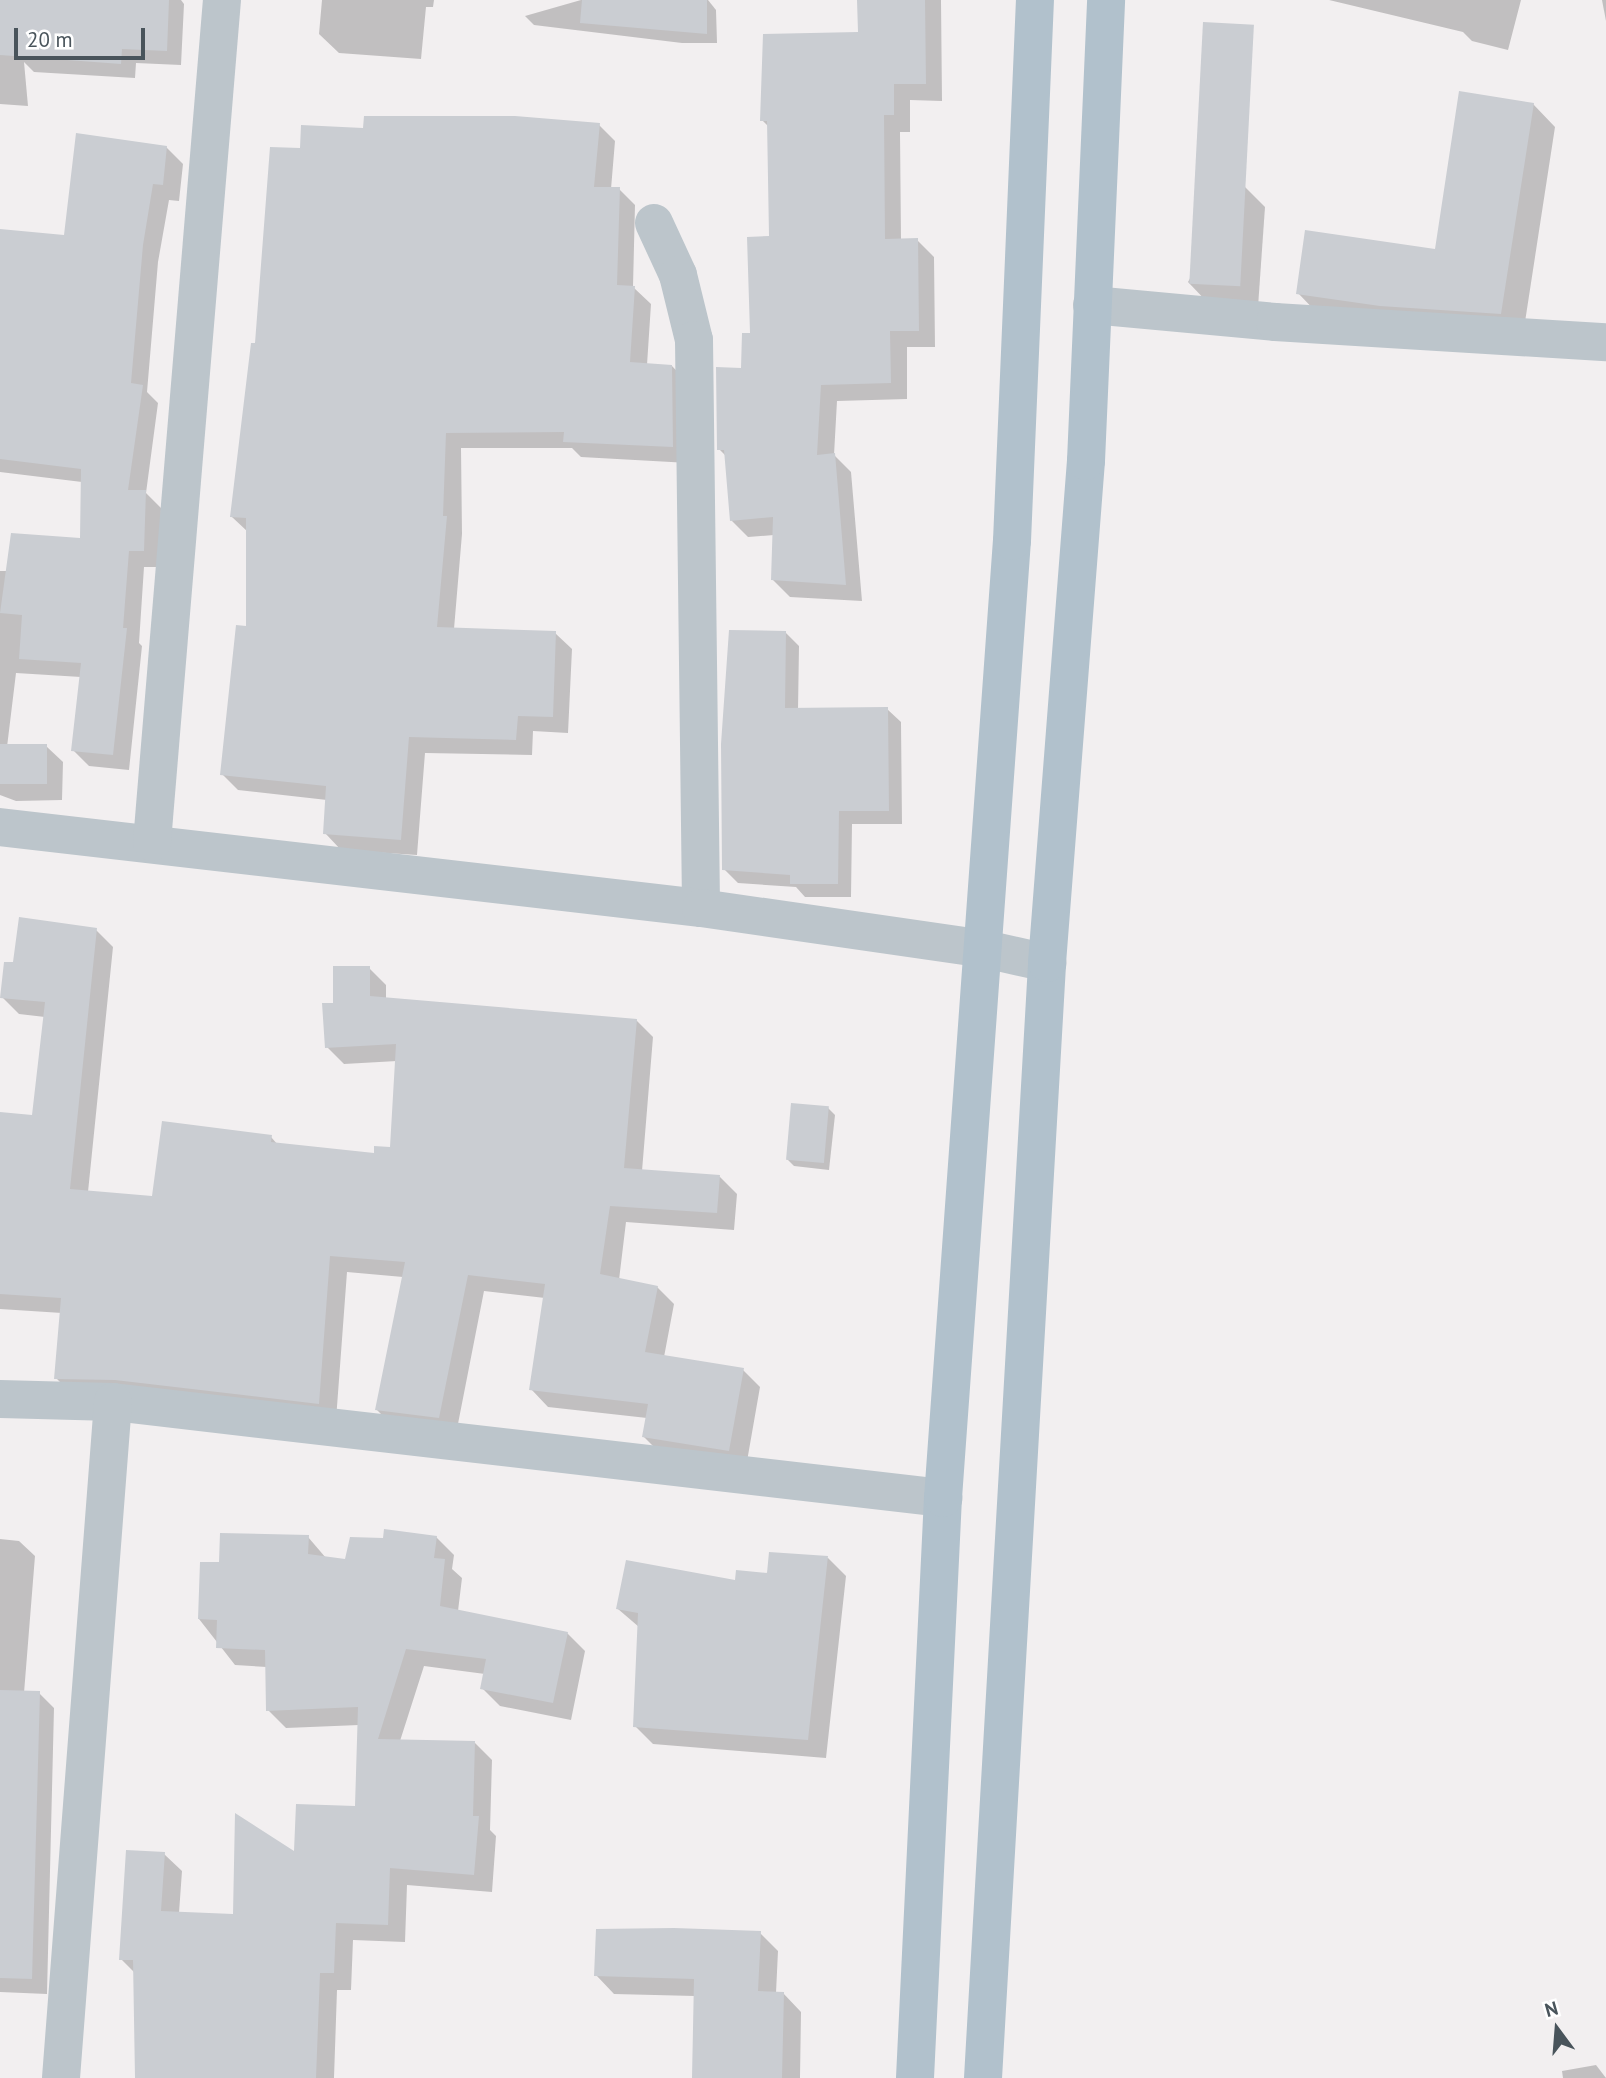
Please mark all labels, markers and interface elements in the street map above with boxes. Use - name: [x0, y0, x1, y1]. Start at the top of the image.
- scale bar: [18, 14, 149, 58]
- text: 20 m: [27, 26, 73, 53]
- north arrow: [1522, 1994, 1592, 2064]
- text: N: [1542, 1996, 1561, 2022]

